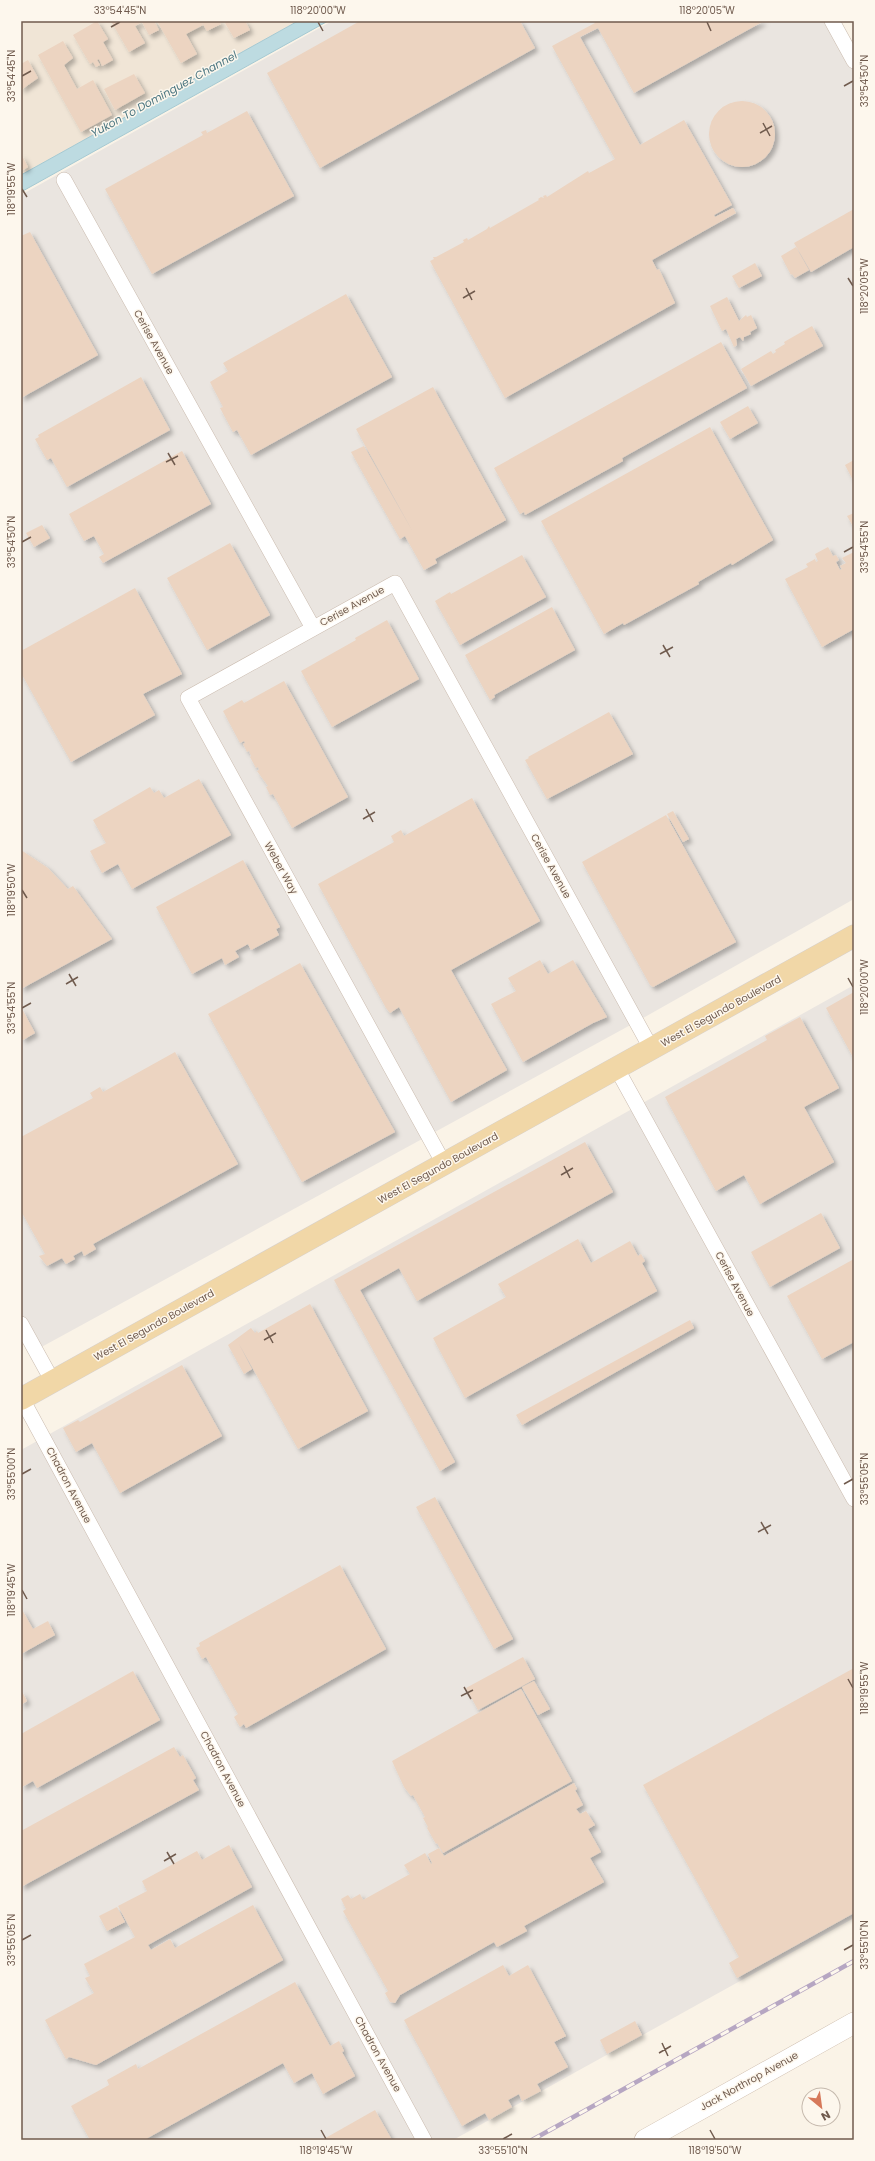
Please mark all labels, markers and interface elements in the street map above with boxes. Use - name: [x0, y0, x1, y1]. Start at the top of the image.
- text: 33°54'45"N: [94, 3, 146, 18]
- text: 118°20'00"W: [290, 3, 346, 18]
- text: 118°20'05"W: [679, 3, 735, 18]
- water label: Yukon To Dominguez Channel: [88, 47, 240, 141]
- text: 33°54'45"N: [4, 50, 19, 102]
- text: 33°54'50"N: [857, 55, 872, 107]
- text: 118°19'55"W: [4, 162, 19, 216]
- text: 118°20'05"W: [857, 258, 872, 314]
- street label: Cerise Avenue: [130, 307, 178, 377]
- text: 33°54'50"N: [4, 516, 19, 568]
- text: 33°54'55"N: [857, 521, 872, 573]
- street label: Cerise Avenue: [317, 582, 387, 630]
- street label: Cerise Avenue: [527, 831, 575, 901]
- street label: Weber Way: [261, 839, 302, 897]
- text: 118°19'50"W: [4, 863, 19, 917]
- text: 118°20'00"W: [857, 959, 872, 1015]
- street label: West El Segundo Boulevard: [658, 972, 784, 1050]
- text: 33°54'55"N: [4, 982, 19, 1034]
- street label: West El Segundo Boulevard: [375, 1129, 501, 1207]
- street label: Cerise Avenue: [712, 1249, 758, 1319]
- street label: West El Segundo Boulevard: [91, 1286, 217, 1364]
- street label: Chadron Avenue: [43, 1444, 95, 1526]
- text: 33°55'00"N: [4, 1448, 19, 1500]
- text: 33°55'05"N: [857, 1453, 872, 1505]
- text: 118°19'45"W: [4, 1563, 19, 1617]
- text: 118°19'55"W: [857, 1661, 872, 1715]
- street label: Chadron Avenue: [197, 1728, 249, 1810]
- text: 33°55'05"N: [4, 1914, 19, 1966]
- text: 33°55'10"N: [857, 1920, 872, 1970]
- street label: Chadron Avenue: [351, 2013, 405, 2095]
- street label: Jack Northrop Avenue: [697, 2048, 801, 2114]
- north arrow: [801, 2087, 841, 2127]
- text: N: [818, 2107, 833, 2125]
- text: 118°19'45"W: [299, 2143, 353, 2158]
- text: 33°55'10"N: [478, 2143, 528, 2158]
- text: 118°19'50"W: [688, 2143, 742, 2158]

